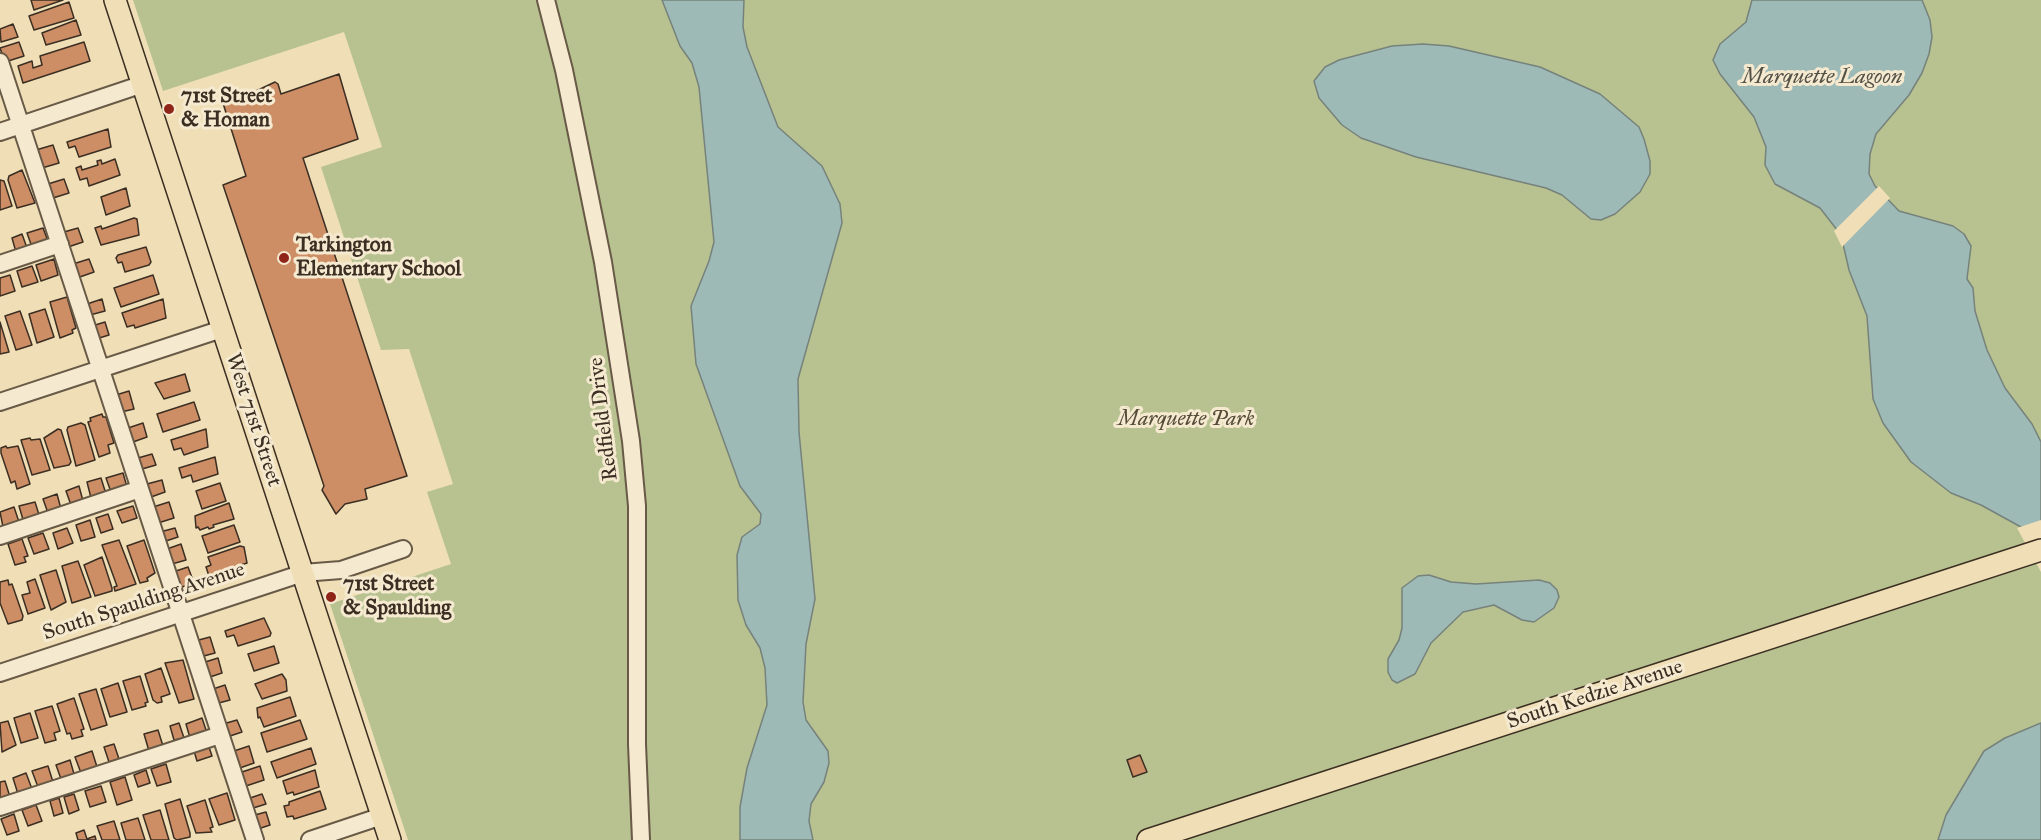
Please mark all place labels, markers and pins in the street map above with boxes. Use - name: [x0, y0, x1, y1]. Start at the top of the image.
- place label: 71st Street & Homan: [181, 84, 272, 134]
- marker: 71st Street & Homan: [162, 102, 176, 116]
- place label: Tarkington Elementary School: [296, 233, 461, 283]
- marker: Tarkington Elementary School: [277, 251, 291, 265]
- place label: 71st Street & Spaulding: [343, 572, 451, 622]
- marker: 71st Street & Spaulding: [324, 590, 338, 604]

